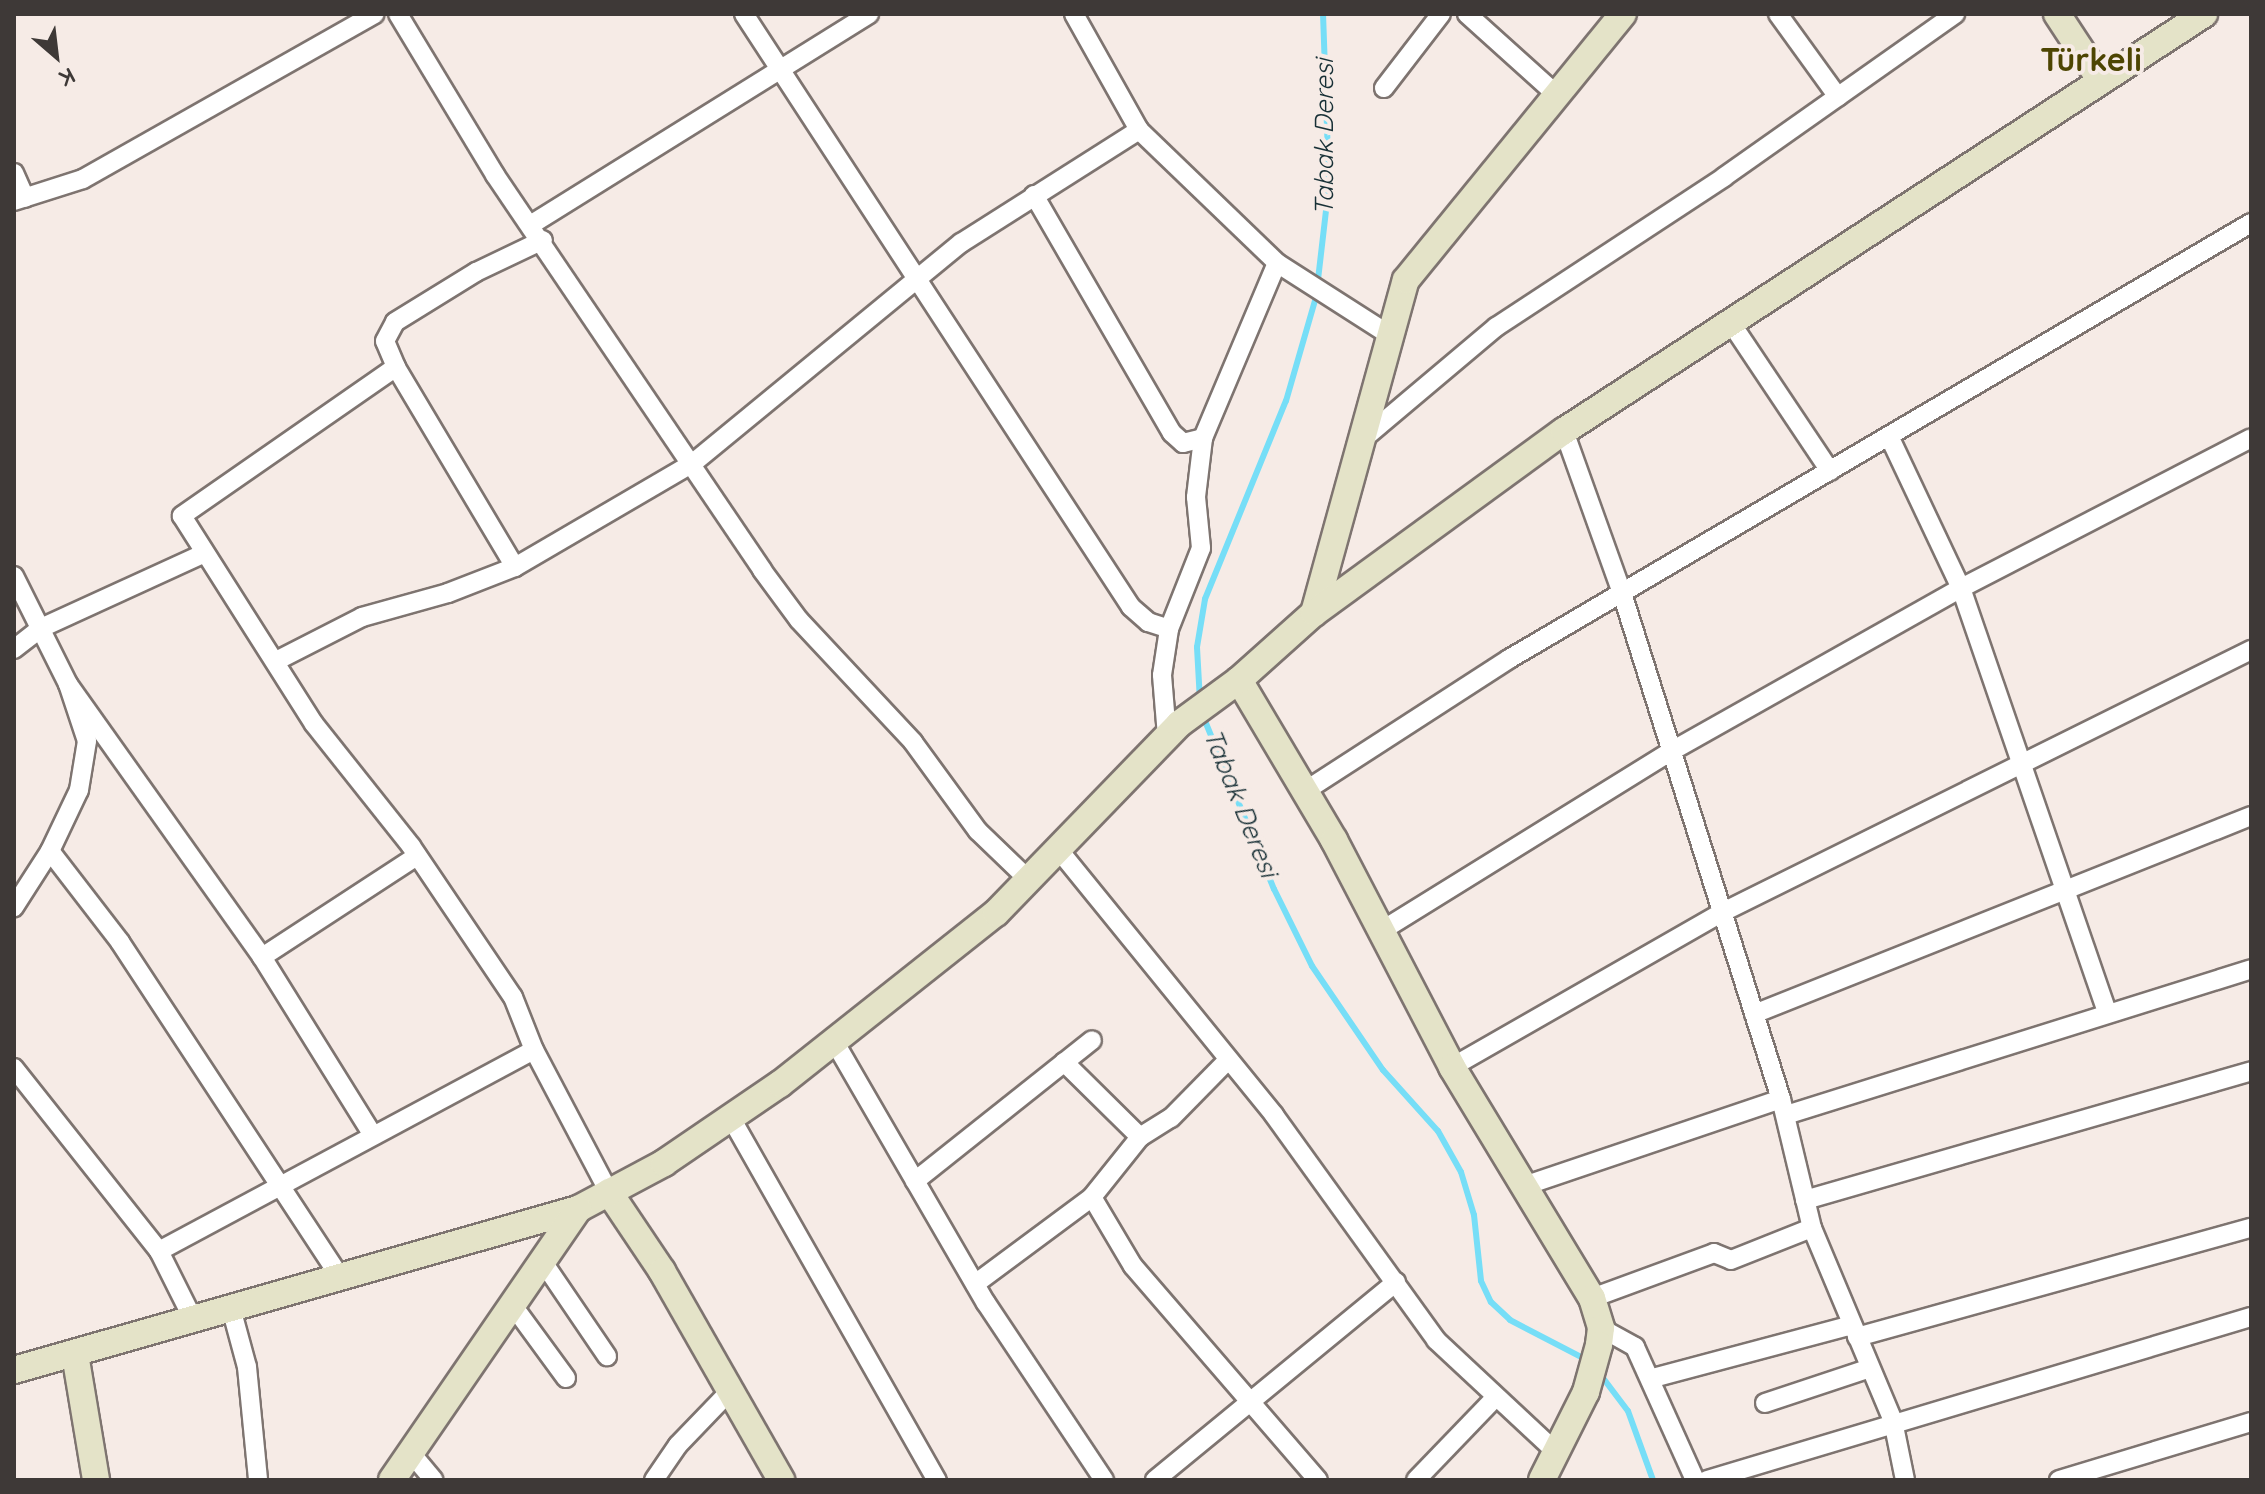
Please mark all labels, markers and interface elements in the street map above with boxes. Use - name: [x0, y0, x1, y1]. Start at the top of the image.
- north arrow: [16, 16, 96, 96]
- district label: Türkeli: [2040, 40, 2142, 78]
- water label: Tabak Deresi: [1308, 59, 1340, 215]
- text: K: [54, 61, 80, 93]
- water label: Tabak Deresi: [1197, 724, 1285, 882]

